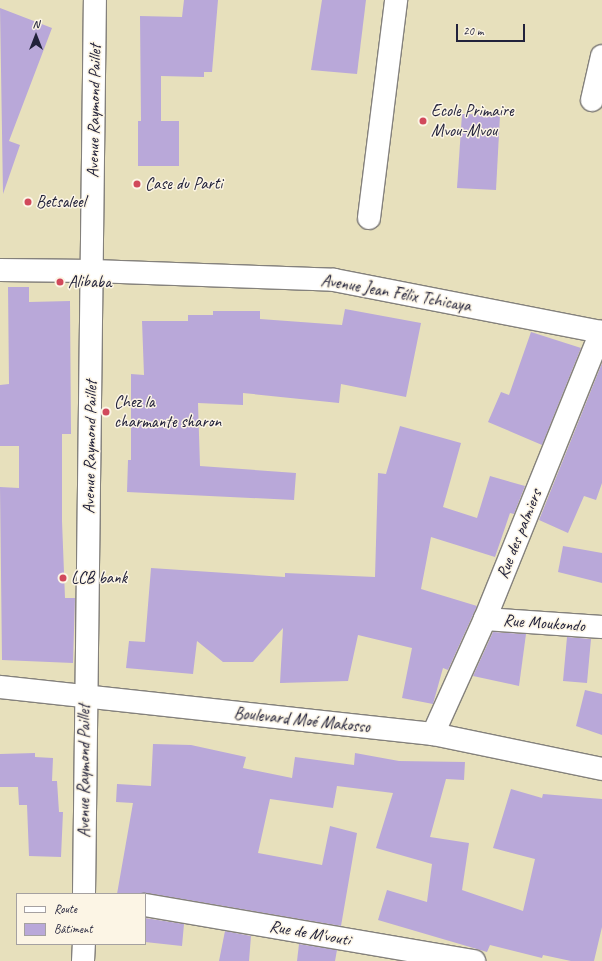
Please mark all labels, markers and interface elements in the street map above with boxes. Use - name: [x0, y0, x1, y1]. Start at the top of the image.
- north arrow: [16, 16, 56, 56]
- scale bar: [458, 16, 527, 42]
- text: N: [33, 17, 39, 31]
- text: 20 m: [463, 23, 483, 39]
- street label: Avenue Raymond Paillet: [83, 44, 105, 178]
- place label: Ecole Primaire Mvou-Mvou: [431, 101, 514, 141]
- marker: Ecole Primaire Mvou-Mvou: [418, 116, 428, 126]
- place label: Case du Parti: [145, 174, 222, 194]
- marker: Case du Parti: [132, 179, 142, 189]
- place label: Betsaleel: [36, 192, 86, 212]
- marker: Betsaleel: [23, 197, 33, 207]
- street label: Avenue Jean Félix Tchicaya: [320, 270, 472, 316]
- place label: Alibaba: [68, 272, 111, 292]
- marker: Alibaba: [55, 277, 65, 287]
- street label: Avenue Raymond Paillet: [79, 380, 101, 514]
- place label: Chez la charmante sharon: [114, 392, 221, 432]
- marker: Chez la charmante sharon: [101, 407, 111, 417]
- street label: Rue des palmiers: [492, 487, 546, 581]
- place label: LCB bank: [71, 568, 127, 588]
- marker: LCB bank: [58, 573, 68, 583]
- street label: Rue Moukondo: [503, 610, 585, 636]
- street label: Boulevard Moé Makosso: [233, 703, 371, 737]
- street label: Avenue Raymond Paillet: [74, 704, 94, 838]
- legend: [16, 893, 146, 945]
- text: Route: [54, 901, 77, 917]
- street label: Rue de M'vouti: [268, 916, 352, 950]
- text: Bâtiment: [54, 921, 92, 937]

